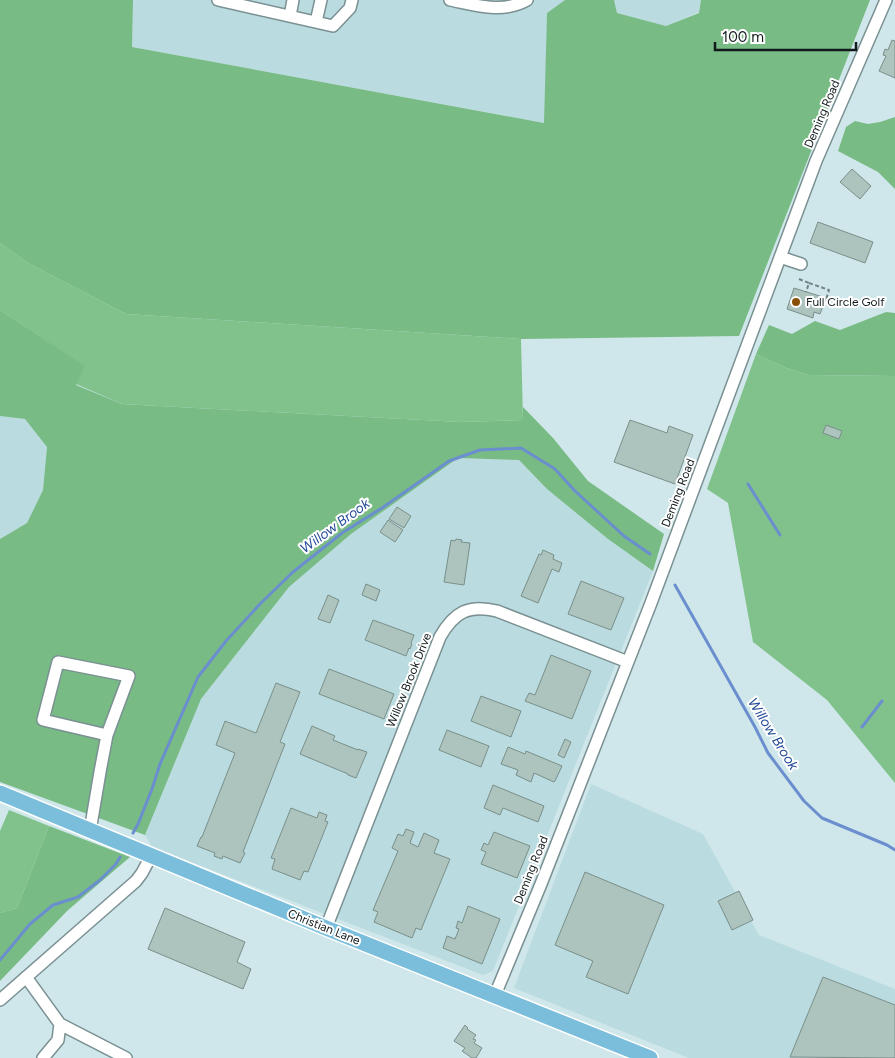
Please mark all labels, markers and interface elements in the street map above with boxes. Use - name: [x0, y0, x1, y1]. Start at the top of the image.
- scale bar: [715, 20, 856, 52]
- text: 100 m: [722, 28, 764, 46]
- street label: Deming Road: [801, 78, 843, 150]
- place label: Full Circle Golf: [806, 295, 885, 309]
- marker: Full Circle Golf: [790, 296, 802, 308]
- street label: Deming Road: [659, 457, 697, 529]
- water label: Willow Brook: [297, 494, 374, 557]
- street label: Willow Brook Drive: [384, 630, 434, 729]
- water label: Willow Brook: [744, 695, 802, 774]
- street label: Deming Road: [511, 834, 551, 906]
- street label: Christian Lane: [286, 906, 362, 948]

